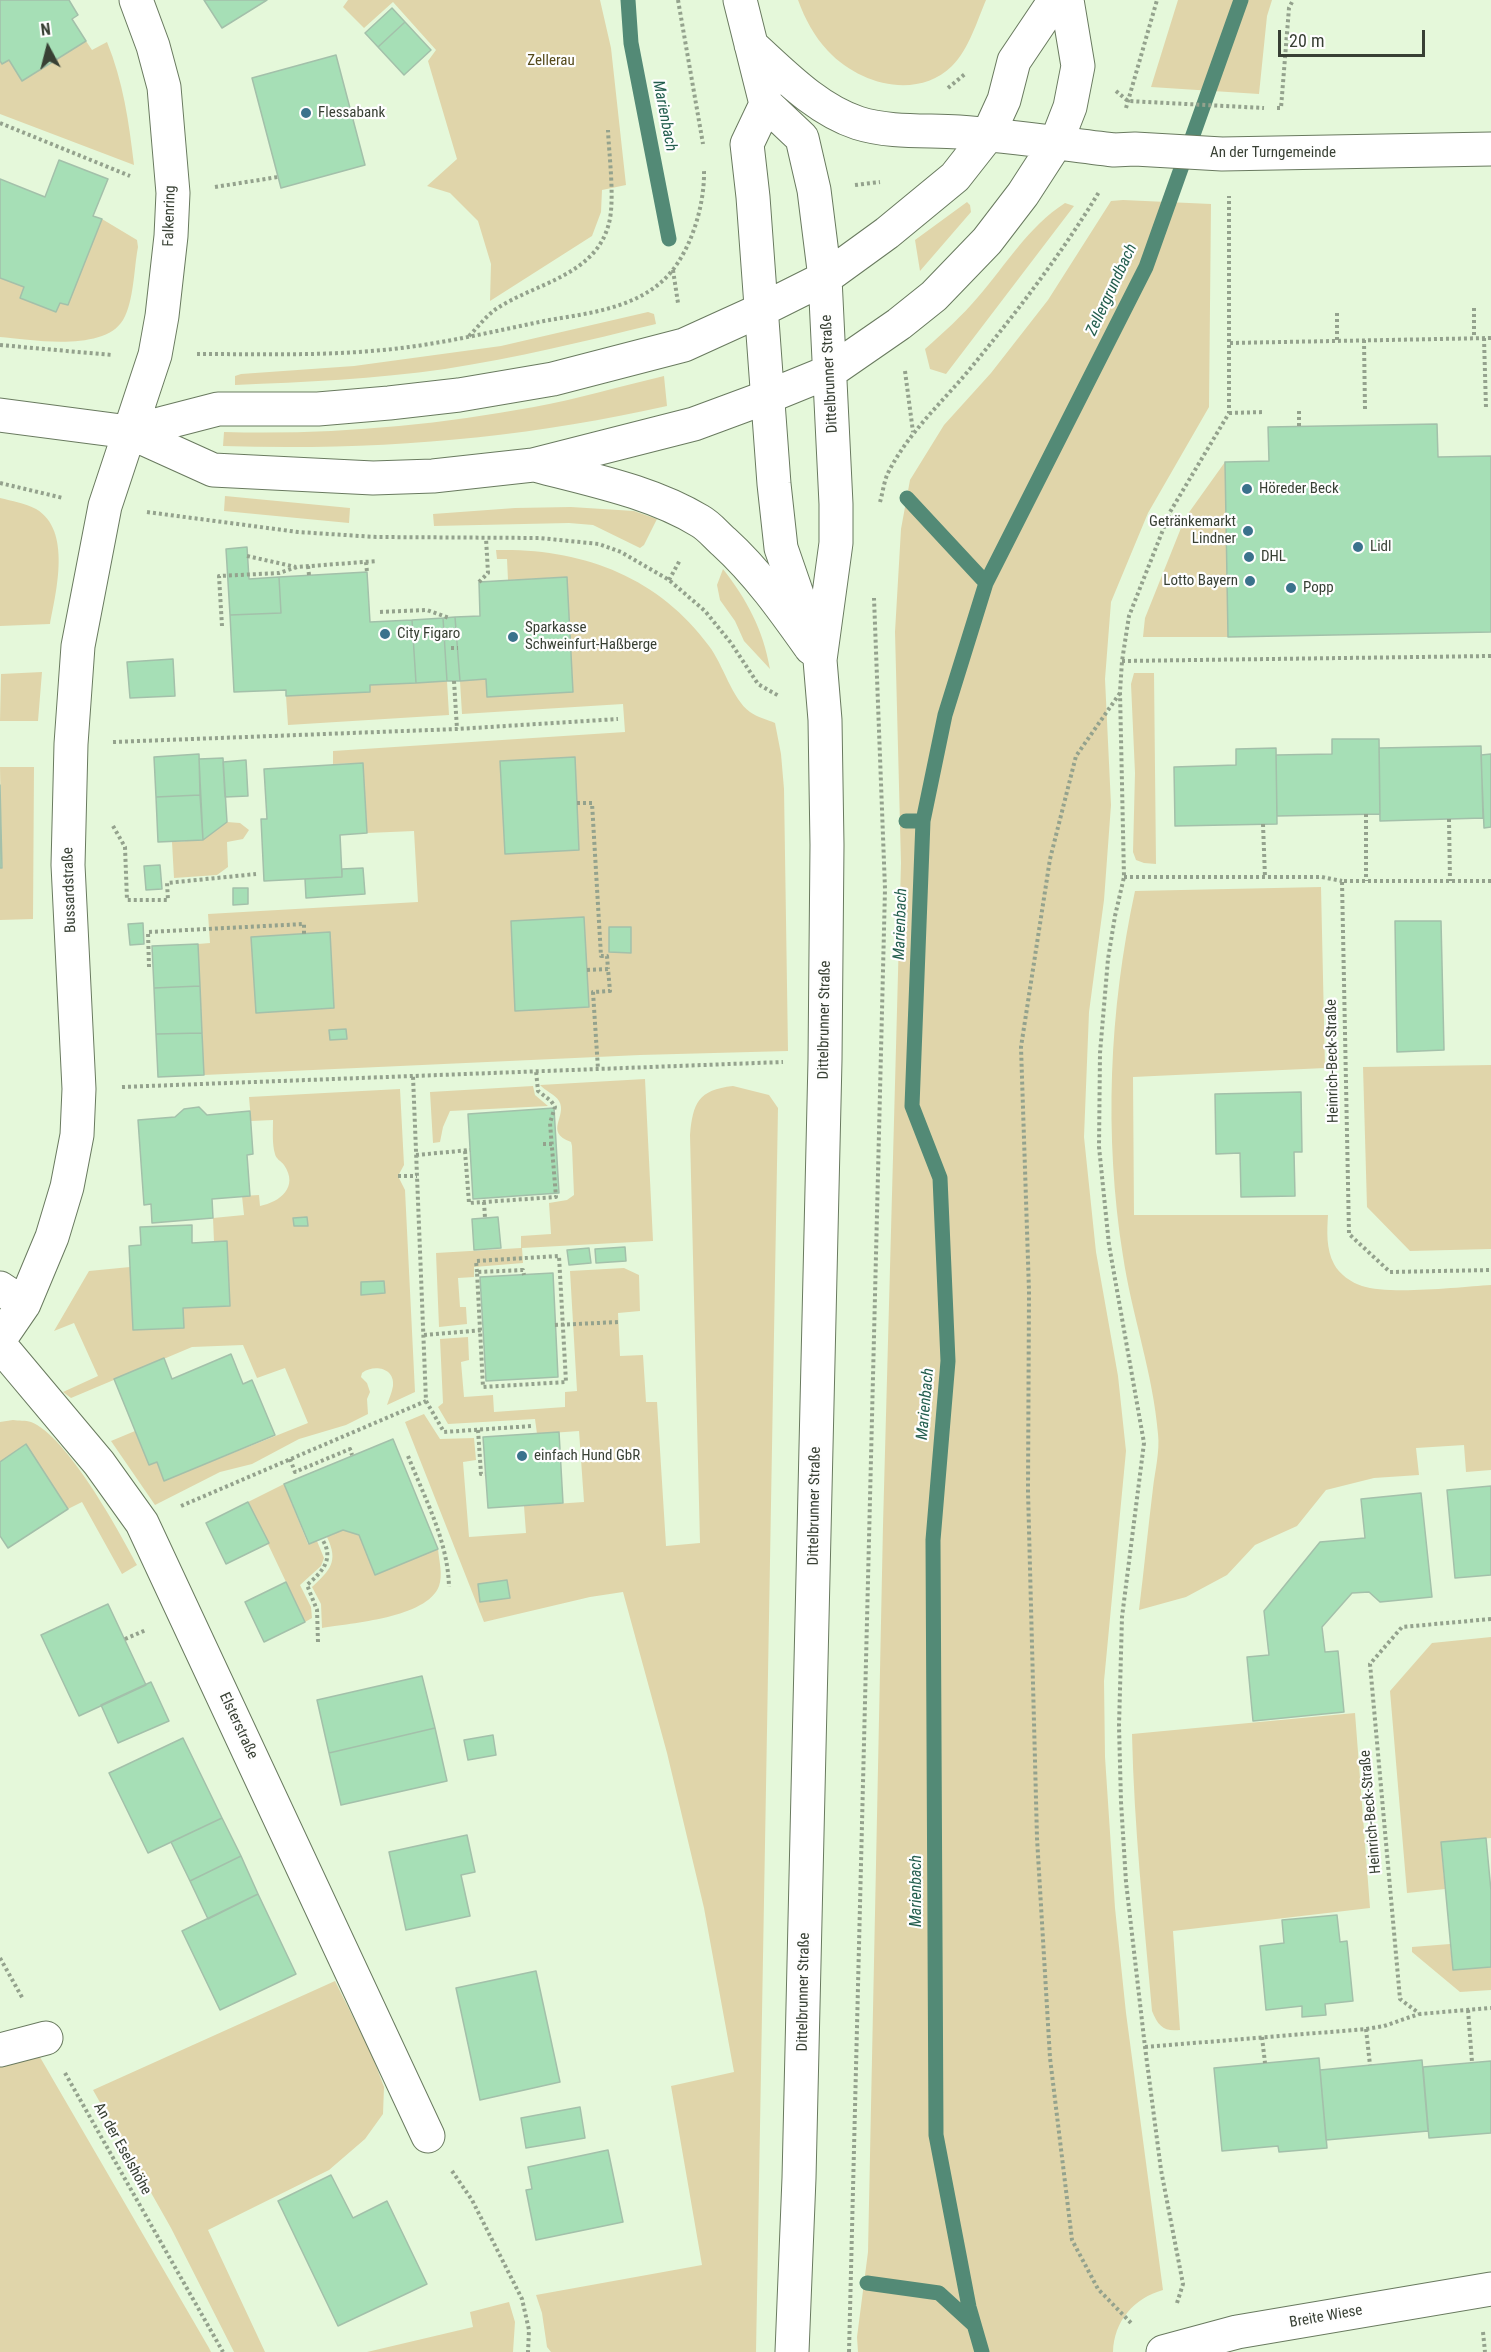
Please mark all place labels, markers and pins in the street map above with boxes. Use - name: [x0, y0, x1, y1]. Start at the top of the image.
- place label: Flessabank: [318, 104, 385, 122]
- marker: Flessabank: [299, 106, 313, 120]
- place label: Höreder Beck: [1259, 480, 1339, 498]
- marker: Höreder Beck: [1240, 482, 1254, 496]
- place label: Getränkemarkt Lindner: [1149, 513, 1236, 548]
- marker: Getränkemarkt Lindner: [1241, 524, 1255, 538]
- place label: Lidl: [1370, 538, 1391, 556]
- marker: Lidl: [1351, 540, 1365, 554]
- place label: DHL: [1261, 548, 1286, 566]
- marker: DHL: [1242, 550, 1256, 564]
- place label: Lotto Bayern: [1163, 572, 1238, 590]
- marker: Lotto Bayern: [1243, 574, 1257, 588]
- place label: Popp: [1303, 579, 1334, 597]
- marker: Popp: [1284, 581, 1298, 595]
- place label: Sparkasse Schweinfurt-Haßberge: [525, 619, 657, 654]
- place label: City Figaro: [397, 625, 460, 643]
- marker: City Figaro: [378, 627, 392, 641]
- marker: Sparkasse Schweinfurt-Haßberge: [506, 630, 520, 644]
- place label: einfach Hund GbR: [534, 1447, 640, 1465]
- marker: einfach Hund GbR: [515, 1449, 529, 1463]

